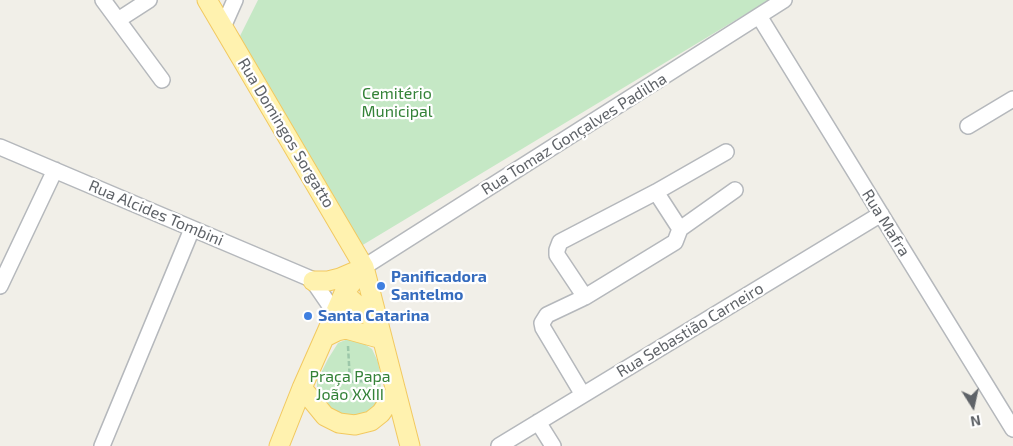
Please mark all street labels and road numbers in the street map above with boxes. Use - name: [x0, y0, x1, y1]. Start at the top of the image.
- street label: Rua Domingos Sorgatto: [234, 55, 338, 211]
- street label: Rua Tomaz Gonçalves Padilha: [478, 69, 670, 199]
- street label: Rua Alcides Tombini: [86, 176, 226, 250]
- street label: Rua Mafra: [858, 186, 914, 260]
- street label: Rua Sebastião Carneiro: [613, 279, 767, 381]

